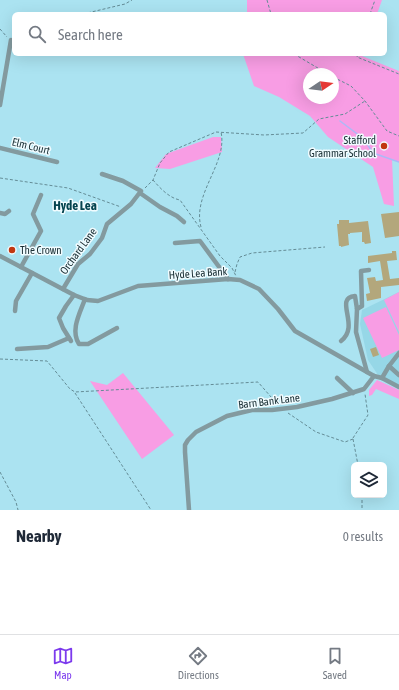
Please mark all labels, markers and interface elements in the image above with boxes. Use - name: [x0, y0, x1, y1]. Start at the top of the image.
- search box: [12, 12, 387, 56]
- icon: search: [26, 23, 48, 45]
- text: Search here: [58, 26, 123, 43]
- north arrow: [303, 68, 339, 104]
- place label: Stafford Grammar School: [309, 134, 376, 159]
- street label: Elm Court: [11, 135, 51, 157]
- marker: Stafford Grammar School: [379, 141, 389, 151]
- district label: Hyde Lea: [53, 198, 97, 213]
- street label: Orchard Lane: [57, 226, 99, 276]
- place label: The Crown: [20, 244, 62, 256]
- marker: The Crown: [7, 245, 17, 255]
- street label: Hyde Lea Bank: [168, 265, 228, 281]
- street label: Barn Bank Lane: [237, 391, 301, 411]
- map controls: [351, 462, 387, 498]
- button: layers: [351, 462, 387, 498]
- text: Nearby: [16, 526, 62, 546]
- text: 0 results: [343, 529, 383, 544]
- tab: Map: [52, 645, 74, 681]
- tab: Directions: [178, 645, 219, 681]
- tab: Saved: [323, 645, 347, 681]

